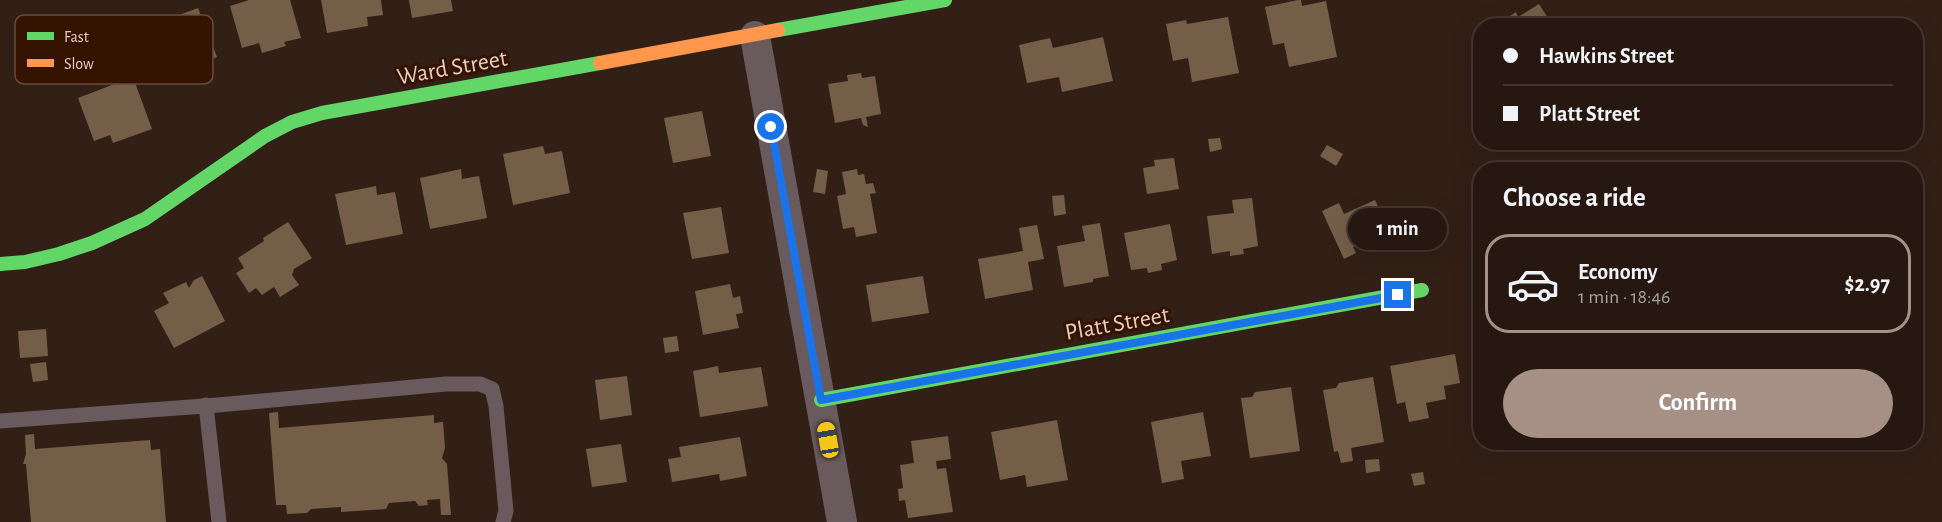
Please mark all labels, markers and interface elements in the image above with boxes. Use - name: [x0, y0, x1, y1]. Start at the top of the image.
- legend: [15, 15, 213, 84]
- text: Fast: [64, 29, 89, 45]
- text: Hawkins Street: [1539, 45, 1674, 67]
- street label: Ward Street: [395, 46, 510, 89]
- text: Slow: [64, 56, 94, 72]
- text: Platt Street: [1539, 103, 1640, 125]
- route start: [757, 113, 784, 140]
- text: Choose a ride: [1503, 184, 1646, 211]
- callout: 1 min: [1348, 208, 1448, 250]
- text: 1 min: [1376, 219, 1419, 239]
- icon: car: [1506, 257, 1560, 311]
- text: Economy: [1578, 261, 1658, 283]
- text: $2.97: [1845, 273, 1890, 295]
- route end: [1384, 281, 1411, 308]
- text: 1 min · 18:46: [1578, 287, 1670, 307]
- street label: Platt Street: [1063, 303, 1171, 345]
- button: Confirm: [1503, 369, 1893, 438]
- car: [816, 421, 840, 459]

